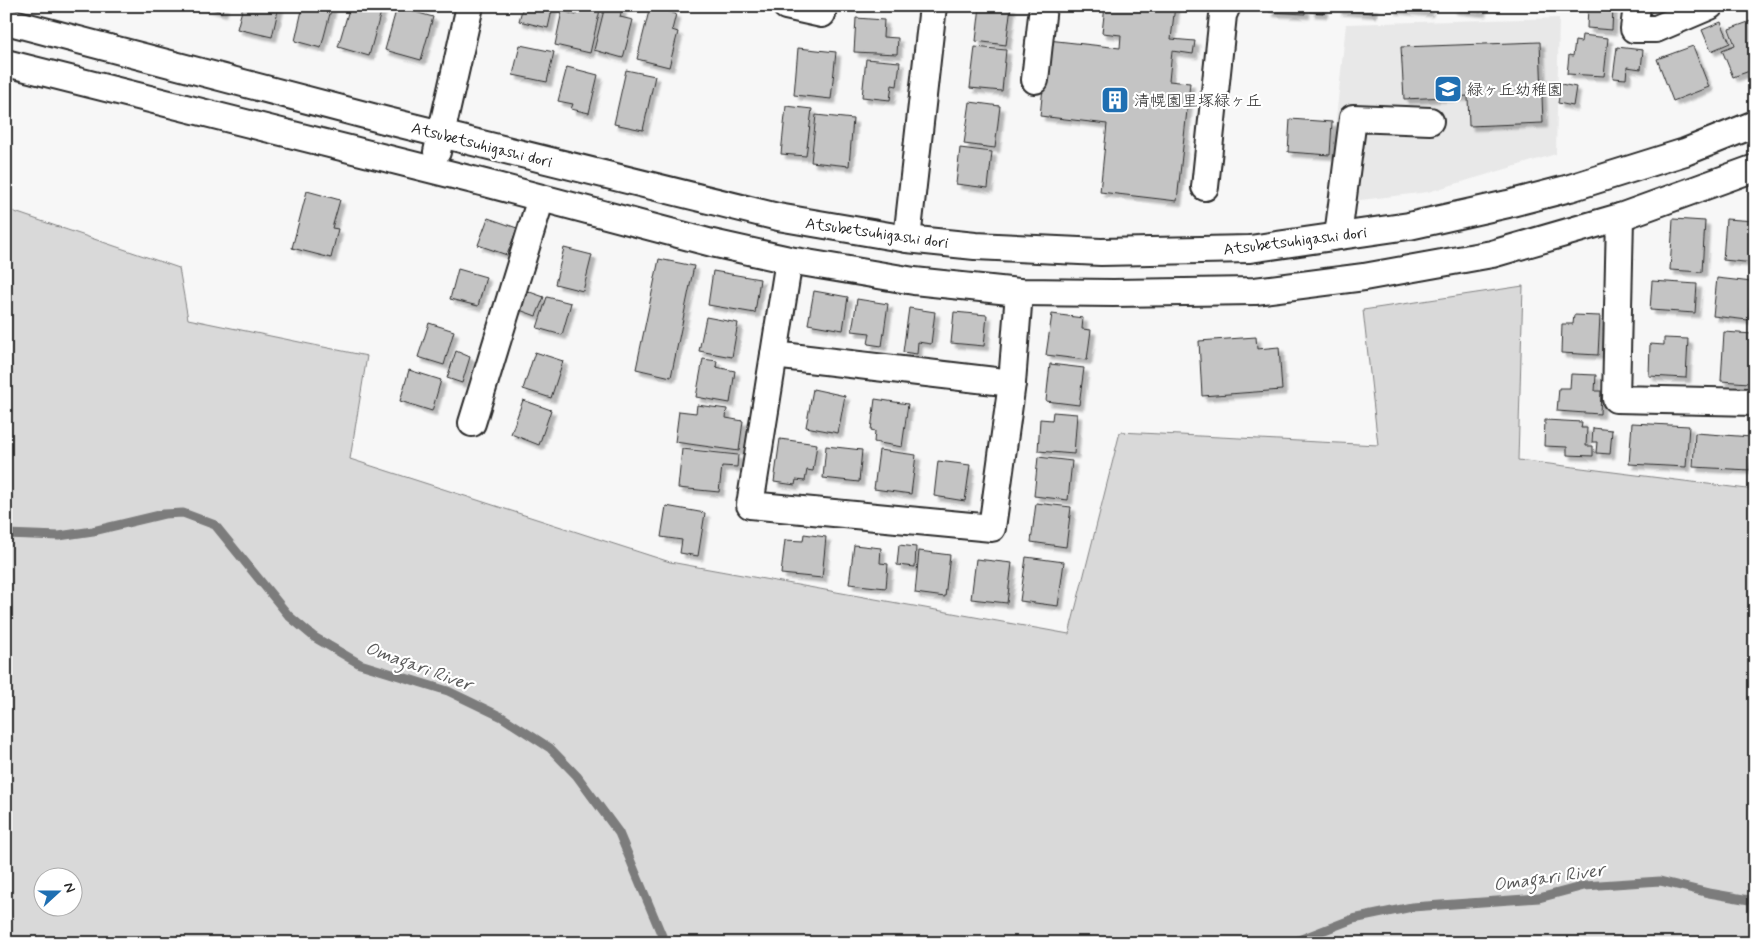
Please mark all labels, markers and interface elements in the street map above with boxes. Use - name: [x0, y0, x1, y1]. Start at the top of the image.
- school or university icon: 緑ヶ丘幼稚園: [1433, 74, 1463, 104]
- place label: 緑ヶ丘幼稚園: [1467, 80, 1563, 101]
- building icon: 清幌園里塚緑ヶ丘: [1100, 85, 1130, 115]
- place label: 清幌園里塚緑ヶ丘: [1134, 91, 1262, 112]
- street label: Atsubetsuhigashi dori: [409, 118, 555, 173]
- street label: Atsubetsuhigashi dori: [804, 213, 950, 254]
- street label: Atsubetsuhigashi dori: [1222, 222, 1368, 261]
- water label: Omagari River: [361, 636, 478, 700]
- water label: Omagari River: [1492, 858, 1609, 900]
- north arrow: [32, 866, 82, 916]
- text: N: [59, 880, 79, 895]

